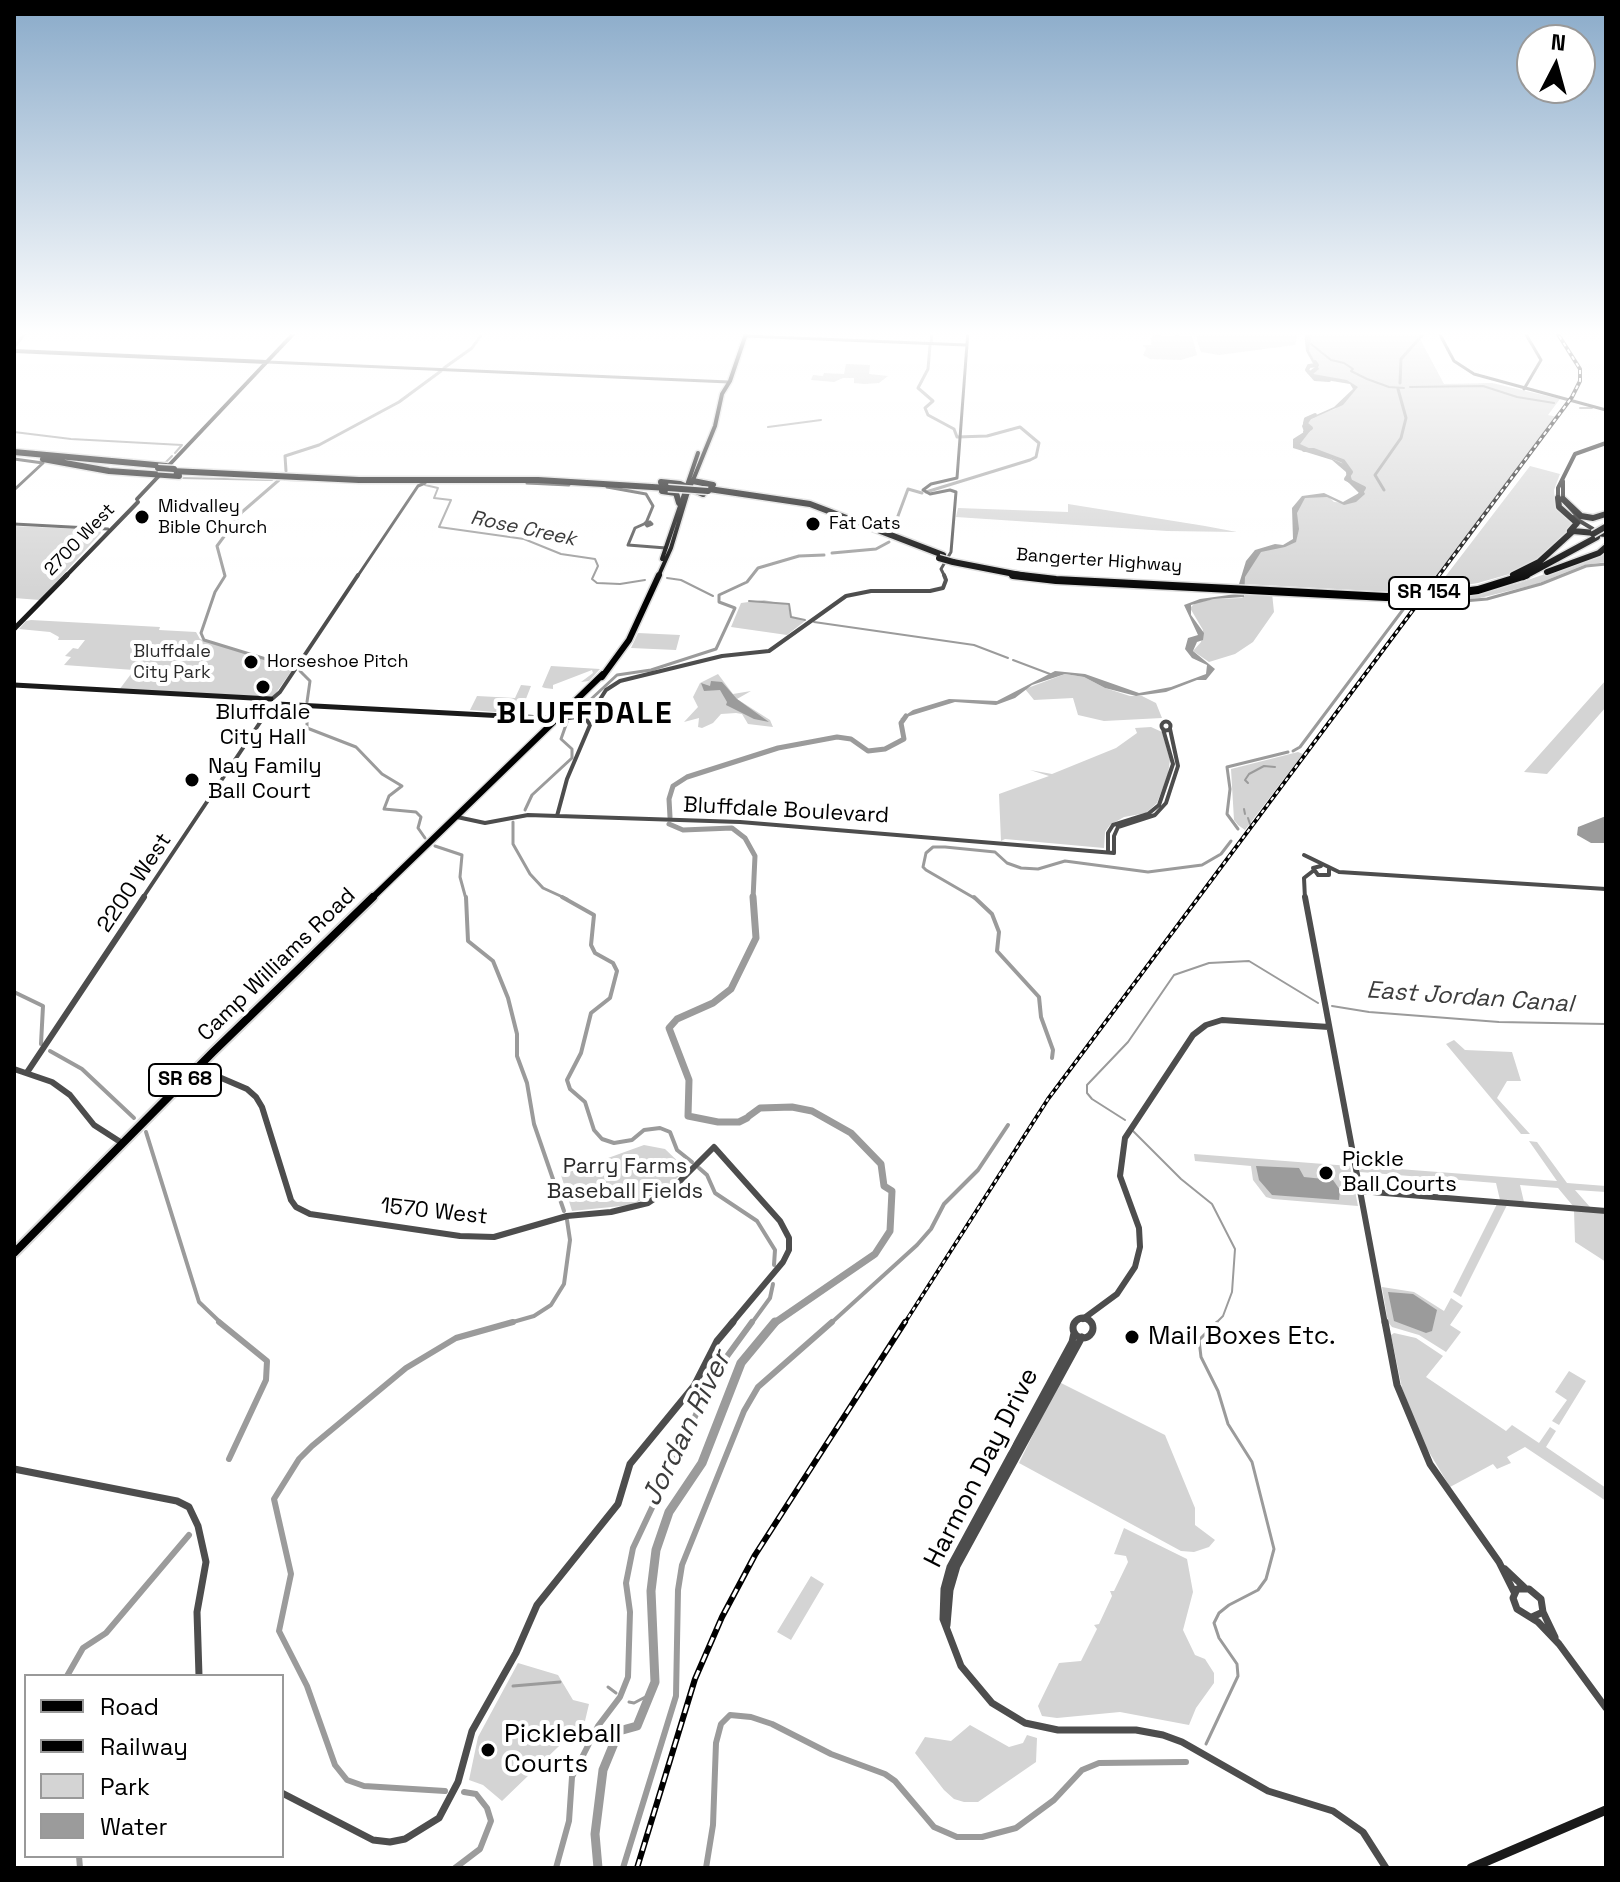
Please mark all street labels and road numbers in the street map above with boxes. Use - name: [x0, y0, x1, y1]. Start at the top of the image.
- street label: 2700 West: [40, 499, 120, 581]
- street label: Bangerter Highway: [1015, 544, 1183, 578]
- road number: SR 154: [1389, 577, 1469, 609]
- street label: Bluffdale Boulevard: [682, 792, 890, 830]
- street label: 2200 West: [92, 828, 178, 938]
- street label: Camp Williams Road: [193, 883, 361, 1047]
- road number: SR 68: [149, 1064, 221, 1096]
- street label: 1570 West: [379, 1193, 489, 1231]
- street label: Harmon Day Drive: [918, 1363, 1046, 1573]

